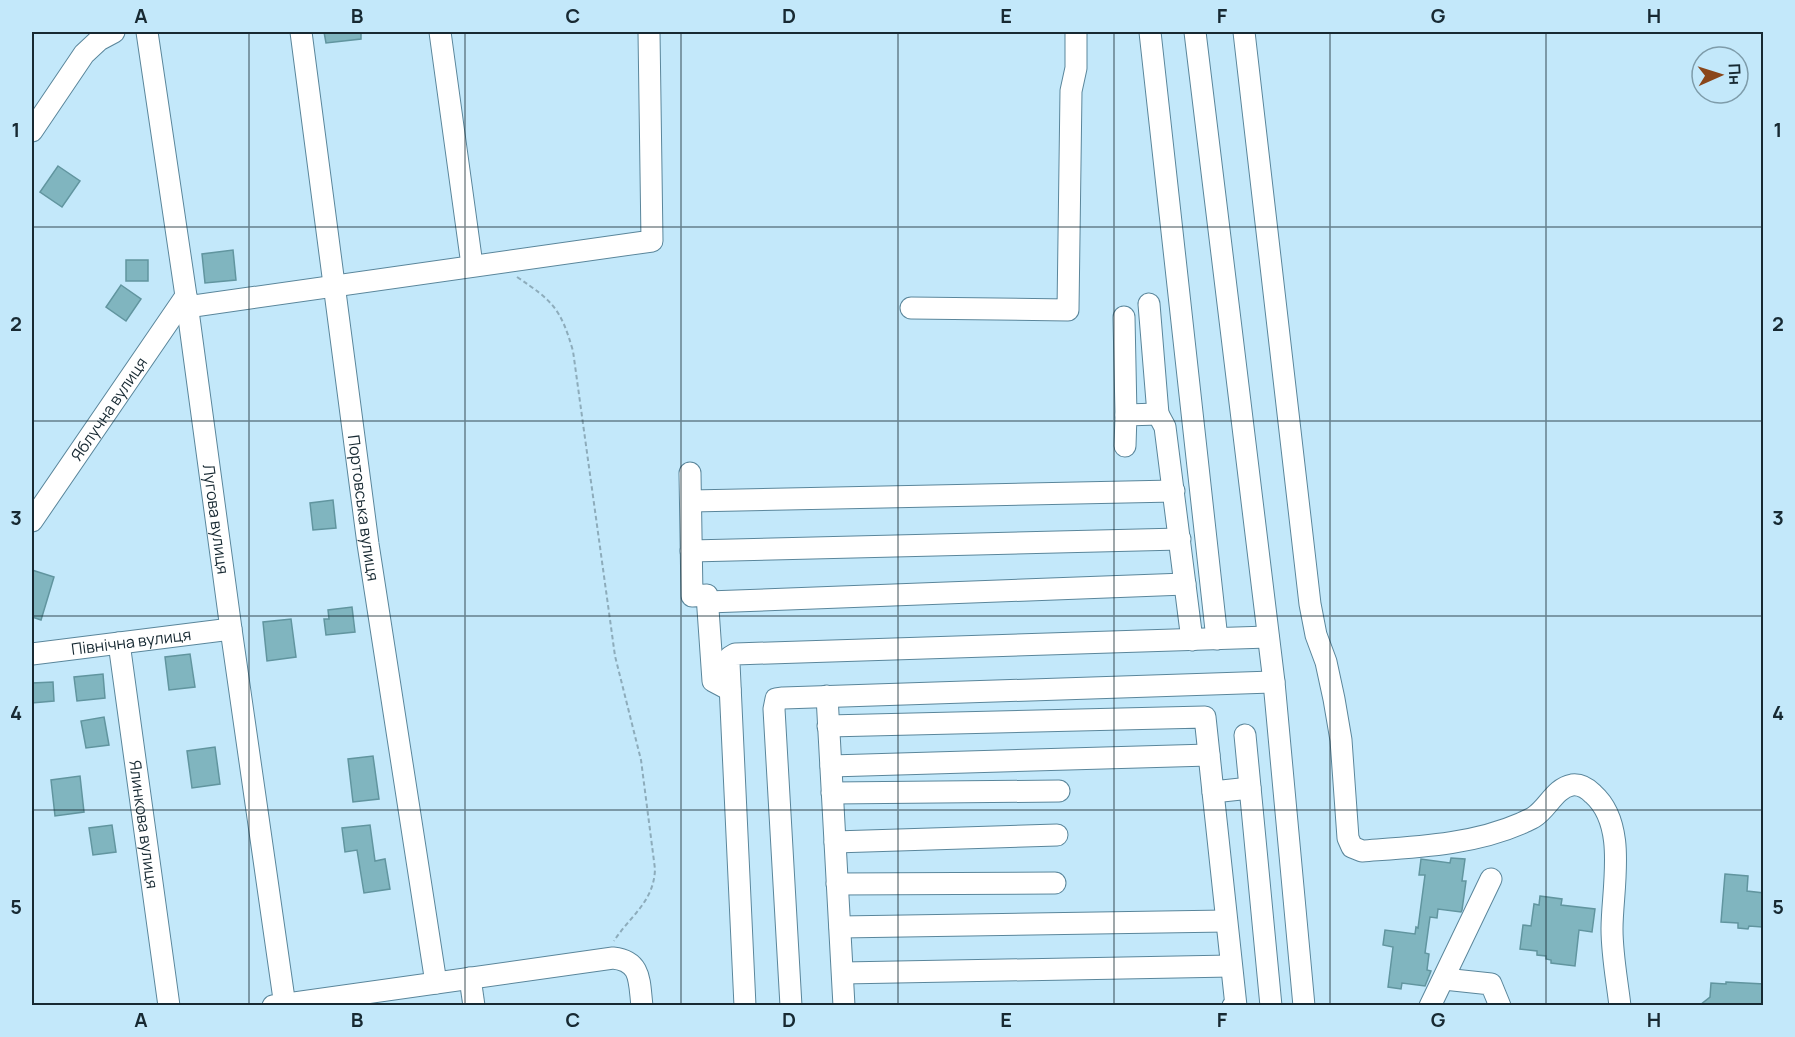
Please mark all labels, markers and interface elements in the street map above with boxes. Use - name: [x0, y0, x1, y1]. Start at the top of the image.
- text: A: [134, 2, 148, 29]
- text: B: [351, 2, 364, 29]
- text: C: [566, 2, 580, 29]
- text: D: [782, 2, 796, 29]
- text: E: [1000, 2, 1012, 29]
- text: F: [1217, 2, 1228, 29]
- text: G: [1431, 2, 1446, 29]
- text: H: [1647, 2, 1661, 29]
- north arrow: [1690, 45, 1750, 105]
- text: Пн: [1723, 63, 1747, 86]
- text: 1: [12, 116, 20, 143]
- text: 1: [1774, 116, 1782, 143]
- text: 2: [10, 310, 22, 337]
- text: 2: [1772, 310, 1784, 337]
- street label: Яблучна вулиця: [66, 353, 152, 465]
- street label: Портовська вулиця: [343, 434, 385, 583]
- street label: Лугова вулиця: [198, 463, 234, 576]
- text: 3: [10, 504, 22, 531]
- text: 3: [1772, 504, 1784, 531]
- street label: Північна вулиця: [70, 623, 192, 660]
- text: 4: [10, 699, 22, 726]
- text: 4: [1772, 699, 1784, 726]
- street label: Ялинкова вулиця: [124, 759, 164, 890]
- text: 5: [10, 893, 22, 920]
- text: 5: [1772, 893, 1784, 920]
- text: A: [134, 1006, 148, 1033]
- text: B: [351, 1006, 364, 1033]
- text: C: [566, 1006, 580, 1033]
- text: D: [782, 1006, 796, 1033]
- text: E: [1000, 1006, 1012, 1033]
- text: F: [1217, 1006, 1228, 1033]
- text: G: [1431, 1006, 1446, 1033]
- text: H: [1647, 1006, 1661, 1033]

